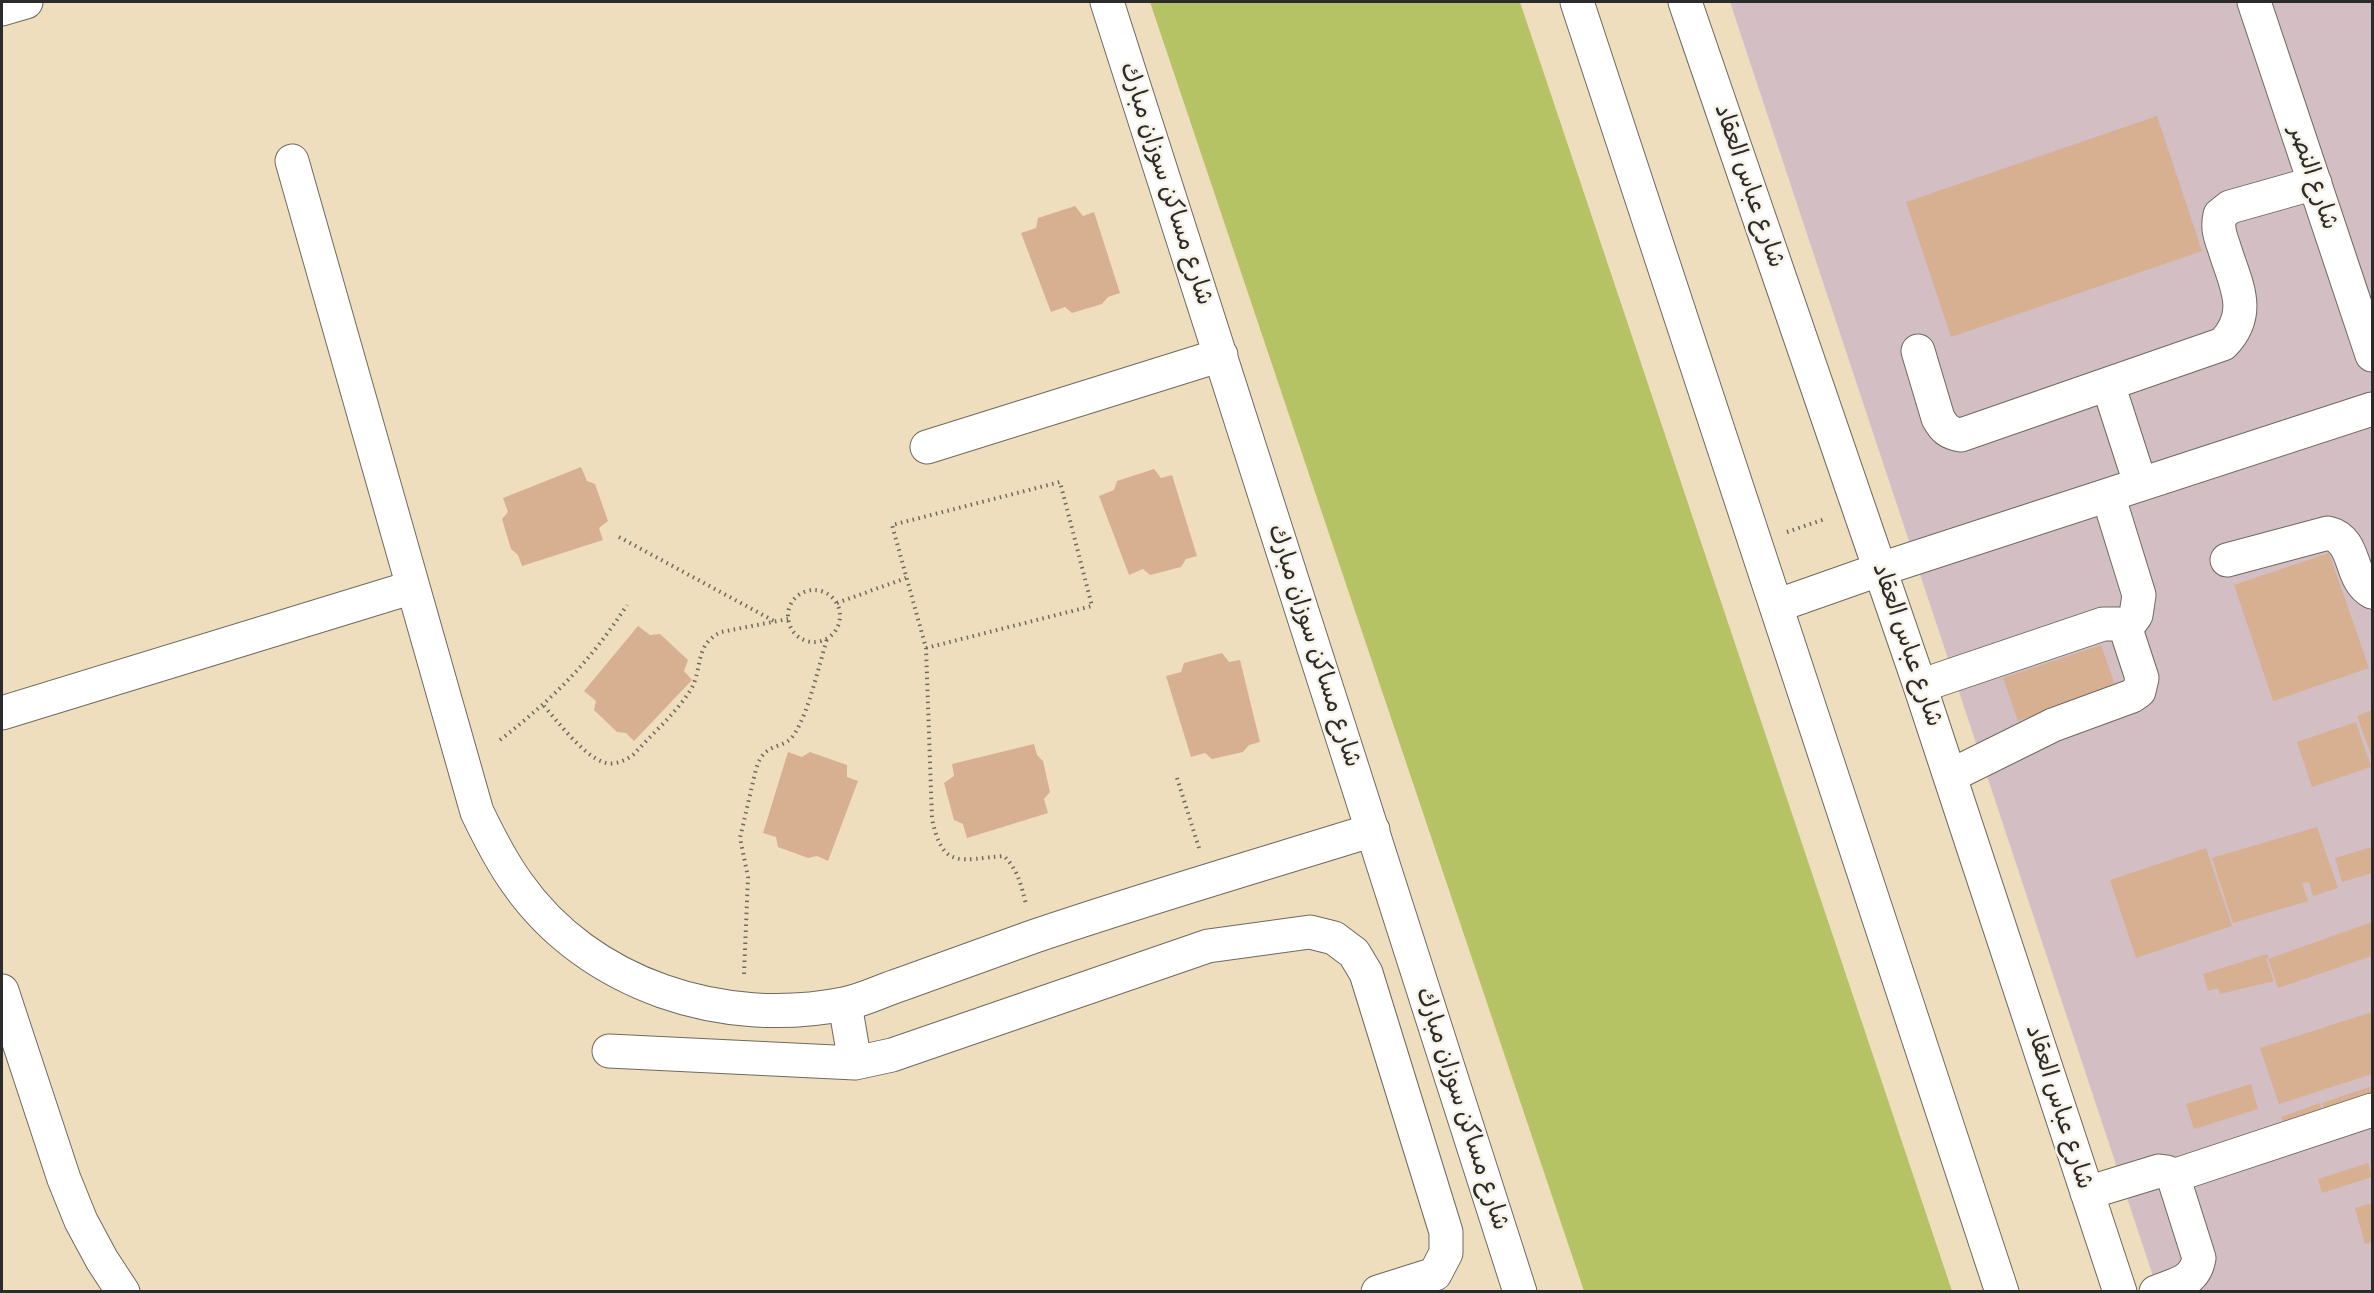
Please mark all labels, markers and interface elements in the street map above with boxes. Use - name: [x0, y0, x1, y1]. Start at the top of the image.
- street label: شارع مساكن سوزان مبارك: [1113, 59, 1219, 309]
- street label: شارع عباس العقاد: [1708, 100, 1790, 272]
- street label: شارع النصر: [2282, 122, 2344, 234]
- street label: شارع مساكن سوزان مبارك: [1261, 521, 1367, 771]
- street label: شارع عباس العقاد: [1866, 559, 1948, 731]
- street label: شارع مساكن سوزان مبارك: [1409, 984, 1515, 1234]
- street label: شارع عباس العقاد: [2019, 1021, 2099, 1193]

